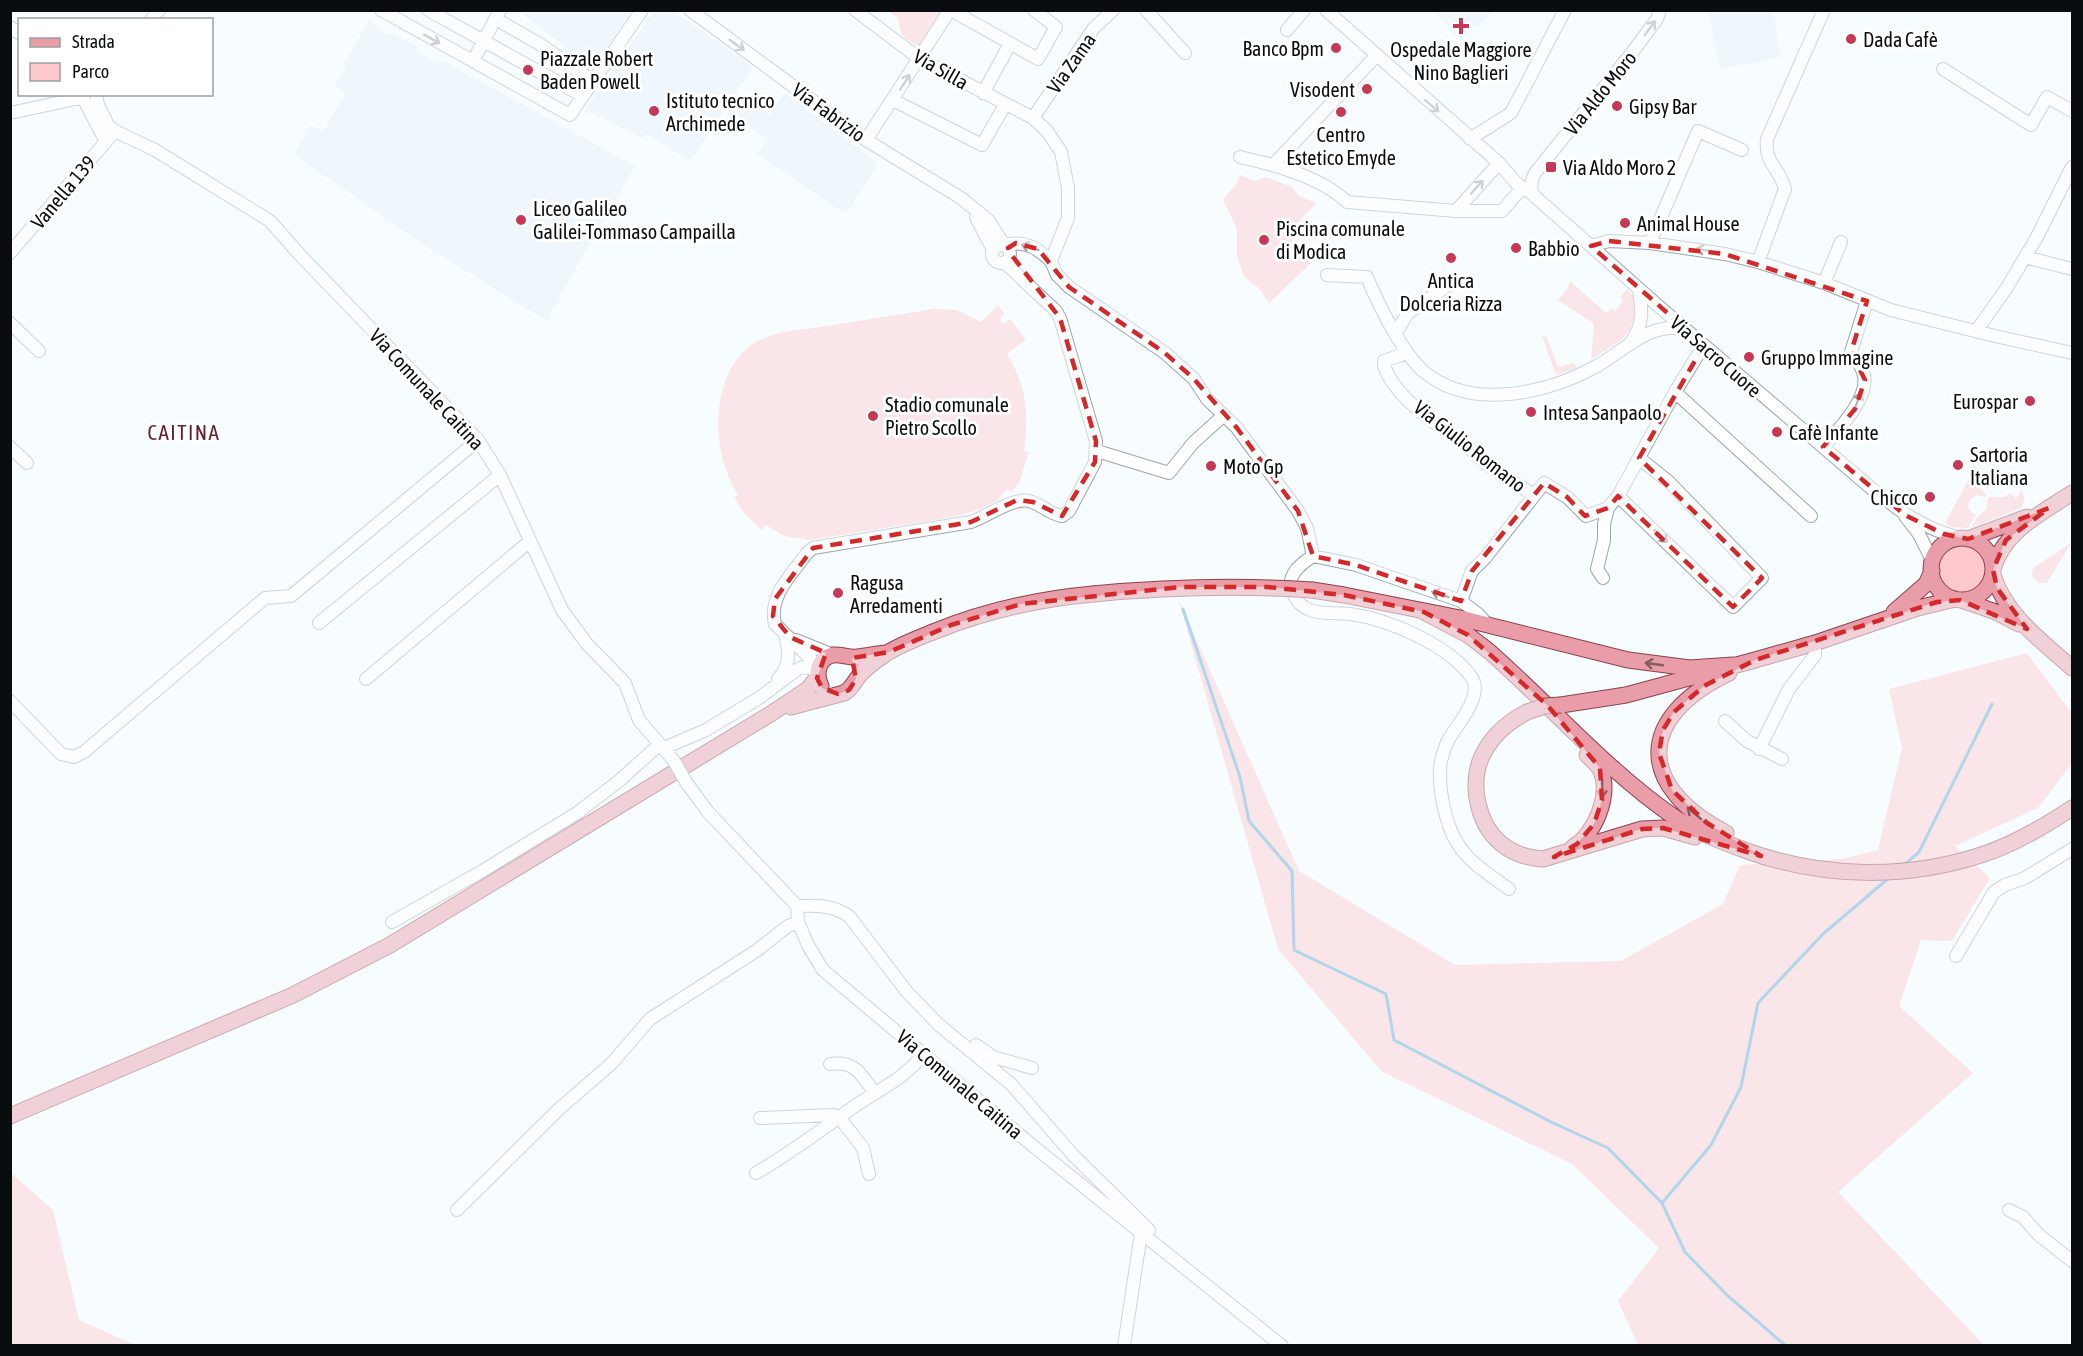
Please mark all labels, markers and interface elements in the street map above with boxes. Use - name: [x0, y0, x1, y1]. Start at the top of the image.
- marker: Ospedale Maggiore Nino Baglieri: [1452, 17, 1470, 35]
- legend: [18, 18, 213, 96]
- one-way arrow: [1644, 21, 1657, 37]
- street label: Via Zama: [1042, 28, 1100, 98]
- place label: Dada Cafè: [1863, 28, 1938, 51]
- text: Strada: [72, 31, 115, 52]
- marker: Dada Cafè: [1844, 32, 1858, 46]
- one-way arrow: [423, 34, 441, 45]
- place label: Banco Bpm: [1243, 37, 1324, 60]
- place label: Ospedale Maggiore Nino Baglieri: [1390, 38, 1532, 84]
- one-way arrow: [729, 39, 745, 51]
- marker: Banco Bpm: [1329, 41, 1343, 55]
- street label: Via Silla: [910, 44, 972, 94]
- street label: Via Aldo Moro: [1559, 46, 1641, 140]
- place label: Piazzale Robert Baden Powell: [540, 47, 654, 93]
- text: Parco: [72, 61, 109, 82]
- marker: Piazzale Robert Baden Powell: [521, 63, 535, 77]
- one-way arrow: [899, 74, 911, 91]
- street label: Via Fabrizio: [788, 78, 870, 146]
- place label: Visodent: [1290, 78, 1355, 101]
- marker: Visodent: [1360, 82, 1374, 96]
- place label: Istituto tecnico Archimede: [666, 89, 775, 135]
- place label: Gipsy Bar: [1629, 95, 1698, 118]
- one-way arrow: [1424, 99, 1439, 113]
- marker: Gipsy Bar: [1610, 99, 1624, 113]
- marker: Istituto tecnico Archimede: [647, 104, 661, 118]
- marker: Centro Estetico Emyde: [1334, 105, 1348, 119]
- place label: Centro Estetico Emyde: [1286, 123, 1396, 169]
- street label: Vanella 139: [26, 151, 100, 233]
- place label: Via Aldo Moro 2: [1563, 156, 1676, 179]
- marker: Via Aldo Moro 2: [1544, 160, 1558, 174]
- one-way arrow: [1470, 180, 1484, 195]
- place label: Liceo Galileo Galilei-Tommaso Campailla: [533, 197, 736, 243]
- place label: Animal House: [1637, 212, 1740, 235]
- marker: Liceo Galileo Galilei-Tommaso Campailla: [514, 213, 528, 227]
- marker: Animal House: [1618, 216, 1632, 230]
- place label: Piscina comunale di Modica: [1276, 217, 1405, 263]
- marker: Piscina comunale di Modica: [1257, 233, 1271, 247]
- place label: Babbio: [1528, 237, 1580, 260]
- one-way arrow: [1021, 241, 1040, 252]
- marker: Babbio: [1509, 241, 1523, 255]
- one-way arrow: [1695, 244, 1715, 255]
- marker: Antica Dolceria Rizza: [1444, 251, 1458, 265]
- place label: Antica Dolceria Rizza: [1399, 269, 1503, 315]
- street label: Via Sacro Cuore: [1666, 310, 1766, 402]
- street label: Via Comunale Caitina: [365, 324, 489, 454]
- place label: Gruppo Immagine: [1761, 346, 1893, 369]
- marker: Gruppo Immagine: [1742, 350, 1756, 364]
- place label: Eurospar: [1953, 390, 2019, 413]
- one-way arrow: [1853, 392, 1864, 410]
- place label: Stadio comunale Pietro Scollo: [885, 393, 1009, 439]
- marker: Eurospar: [2023, 394, 2037, 408]
- street label: Via Giulio Romano: [1410, 395, 1530, 497]
- place label: Intesa Sanpaolo: [1543, 401, 1662, 424]
- marker: Intesa Sanpaolo: [1524, 405, 1538, 419]
- marker: Stadio comunale Pietro Scollo: [866, 409, 880, 423]
- district label: CAITINA: [148, 420, 220, 444]
- place label: Cafè Infante: [1789, 421, 1879, 444]
- marker: Cafè Infante: [1770, 425, 1784, 439]
- place label: Sartoria Italiana: [1970, 443, 2028, 489]
- place label: Moto Gp: [1223, 455, 1284, 478]
- marker: Sartoria Italiana: [1951, 458, 1965, 472]
- marker: Moto Gp: [1204, 459, 1218, 473]
- place label: Chicco: [1871, 486, 1918, 509]
- marker: Chicco: [1923, 490, 1937, 504]
- one-way arrow: [1654, 529, 1669, 543]
- place label: Ragusa Arredamenti: [850, 571, 943, 617]
- marker: Ragusa Arredamenti: [831, 586, 845, 600]
- one-way arrow: [1432, 588, 1450, 599]
- one-way arrow: [1644, 658, 1664, 669]
- one-way arrow: [1596, 778, 1608, 798]
- one-way arrow: [1686, 806, 1702, 819]
- street label: Via Comunale Caitina: [892, 1025, 1028, 1143]

